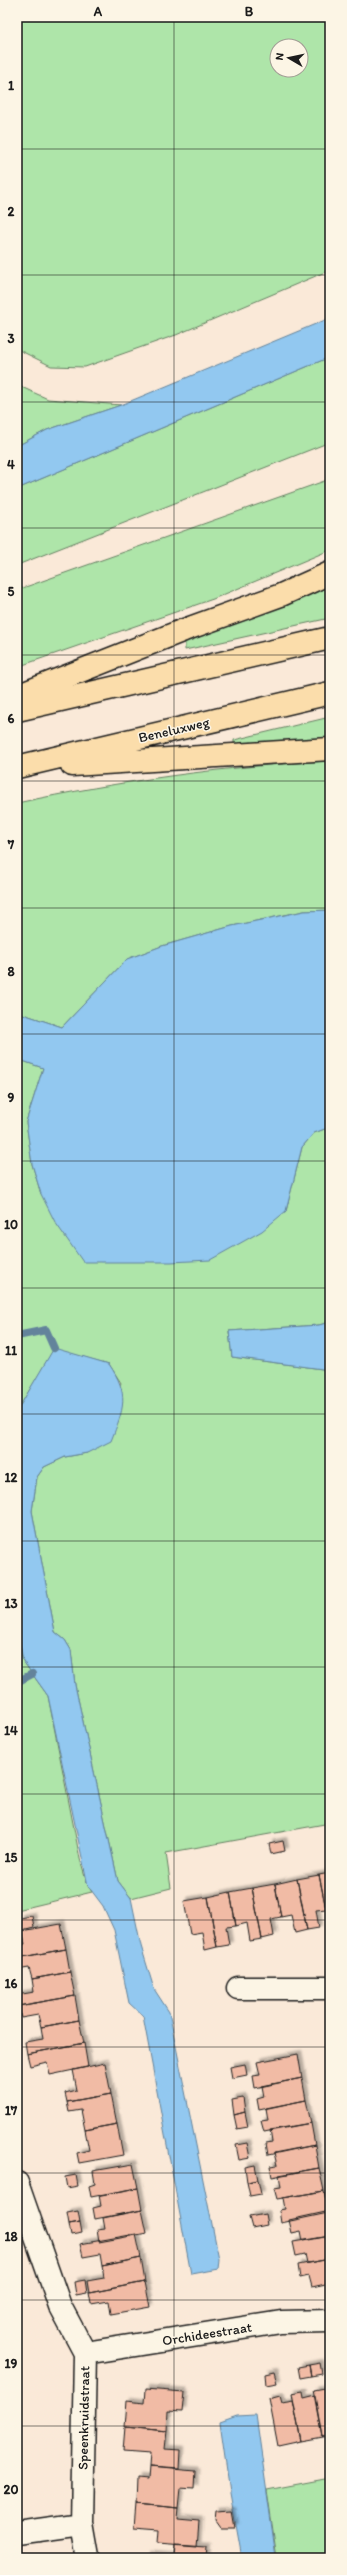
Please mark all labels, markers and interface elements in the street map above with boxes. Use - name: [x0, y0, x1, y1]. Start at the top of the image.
- text: A: [93, 4, 103, 19]
- text: B: [245, 4, 254, 19]
- north arrow: [269, 38, 309, 78]
- text: N: [273, 52, 287, 61]
- text: 1: [8, 78, 14, 93]
- text: 2: [8, 204, 15, 219]
- text: 3: [7, 331, 15, 346]
- text: 4: [7, 457, 15, 472]
- text: 5: [8, 584, 15, 599]
- text: 6: [8, 711, 15, 726]
- street label: Beneluxweg: [137, 713, 212, 746]
- text: 7: [7, 837, 15, 852]
- text: 8: [7, 964, 15, 979]
- text: 9: [8, 1090, 15, 1105]
- text: 10: [4, 1217, 18, 1232]
- text: 11: [5, 1343, 17, 1358]
- text: 12: [5, 1470, 18, 1485]
- text: 13: [4, 1596, 18, 1611]
- text: 14: [4, 1723, 18, 1738]
- text: 15: [5, 1850, 18, 1865]
- text: 16: [5, 1976, 18, 1991]
- text: 17: [5, 2103, 18, 2118]
- text: 18: [4, 2229, 18, 2244]
- street label: Orchideestraat: [161, 2319, 253, 2349]
- text: 19: [5, 2356, 18, 2371]
- street label: Speenkruidstraat: [75, 2366, 93, 2470]
- text: 20: [4, 2482, 18, 2497]

